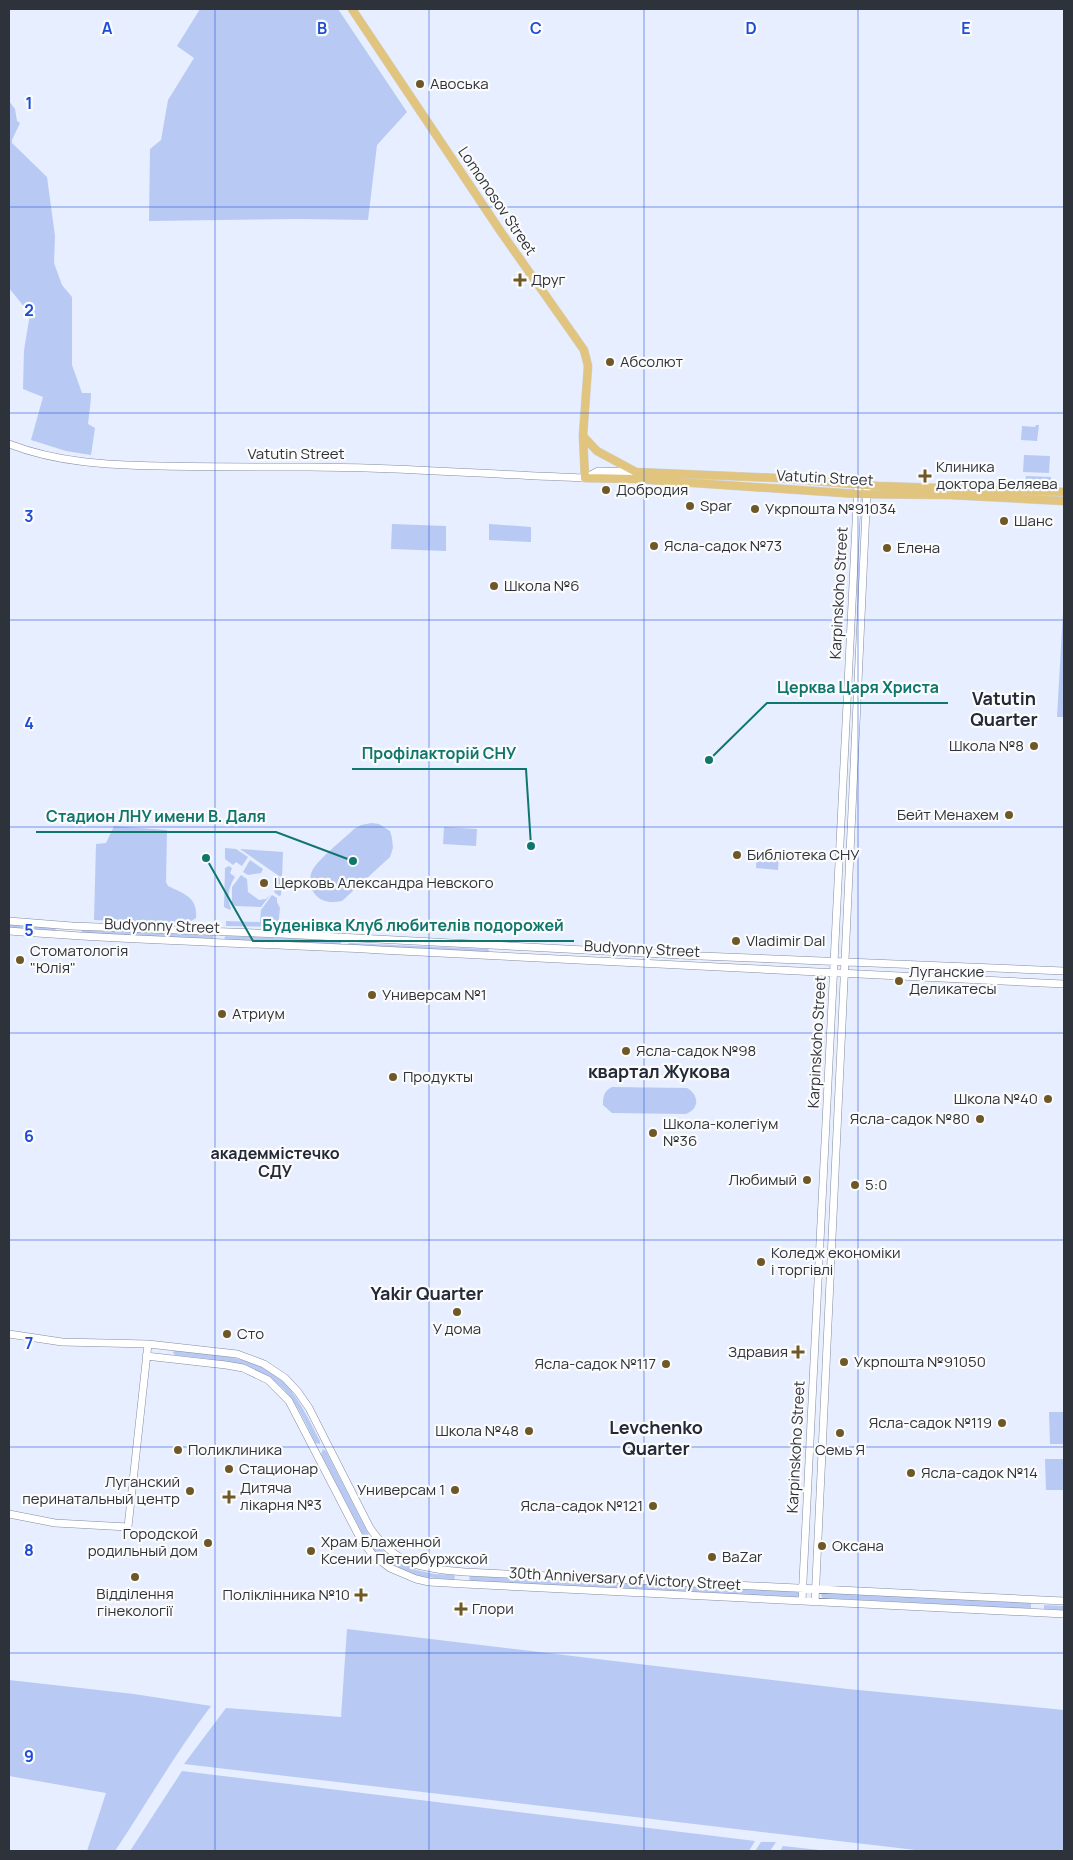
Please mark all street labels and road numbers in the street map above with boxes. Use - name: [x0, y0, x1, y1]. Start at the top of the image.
- street label: Lomonosov Street: [453, 142, 542, 259]
- street label: Vatutin Street: [247, 443, 345, 464]
- street label: Vatutin Street: [776, 464, 874, 491]
- street label: Karpinskoho Street: [825, 526, 852, 660]
- street label: Budyonny Street: [104, 913, 220, 938]
- street label: Budyonny Street: [584, 935, 700, 962]
- street label: Karpinskoho Street: [803, 975, 830, 1109]
- street label: Karpinskoho Street: [782, 1380, 809, 1514]
- street label: 30th Anniversary of Victory Street: [508, 1562, 742, 1595]

